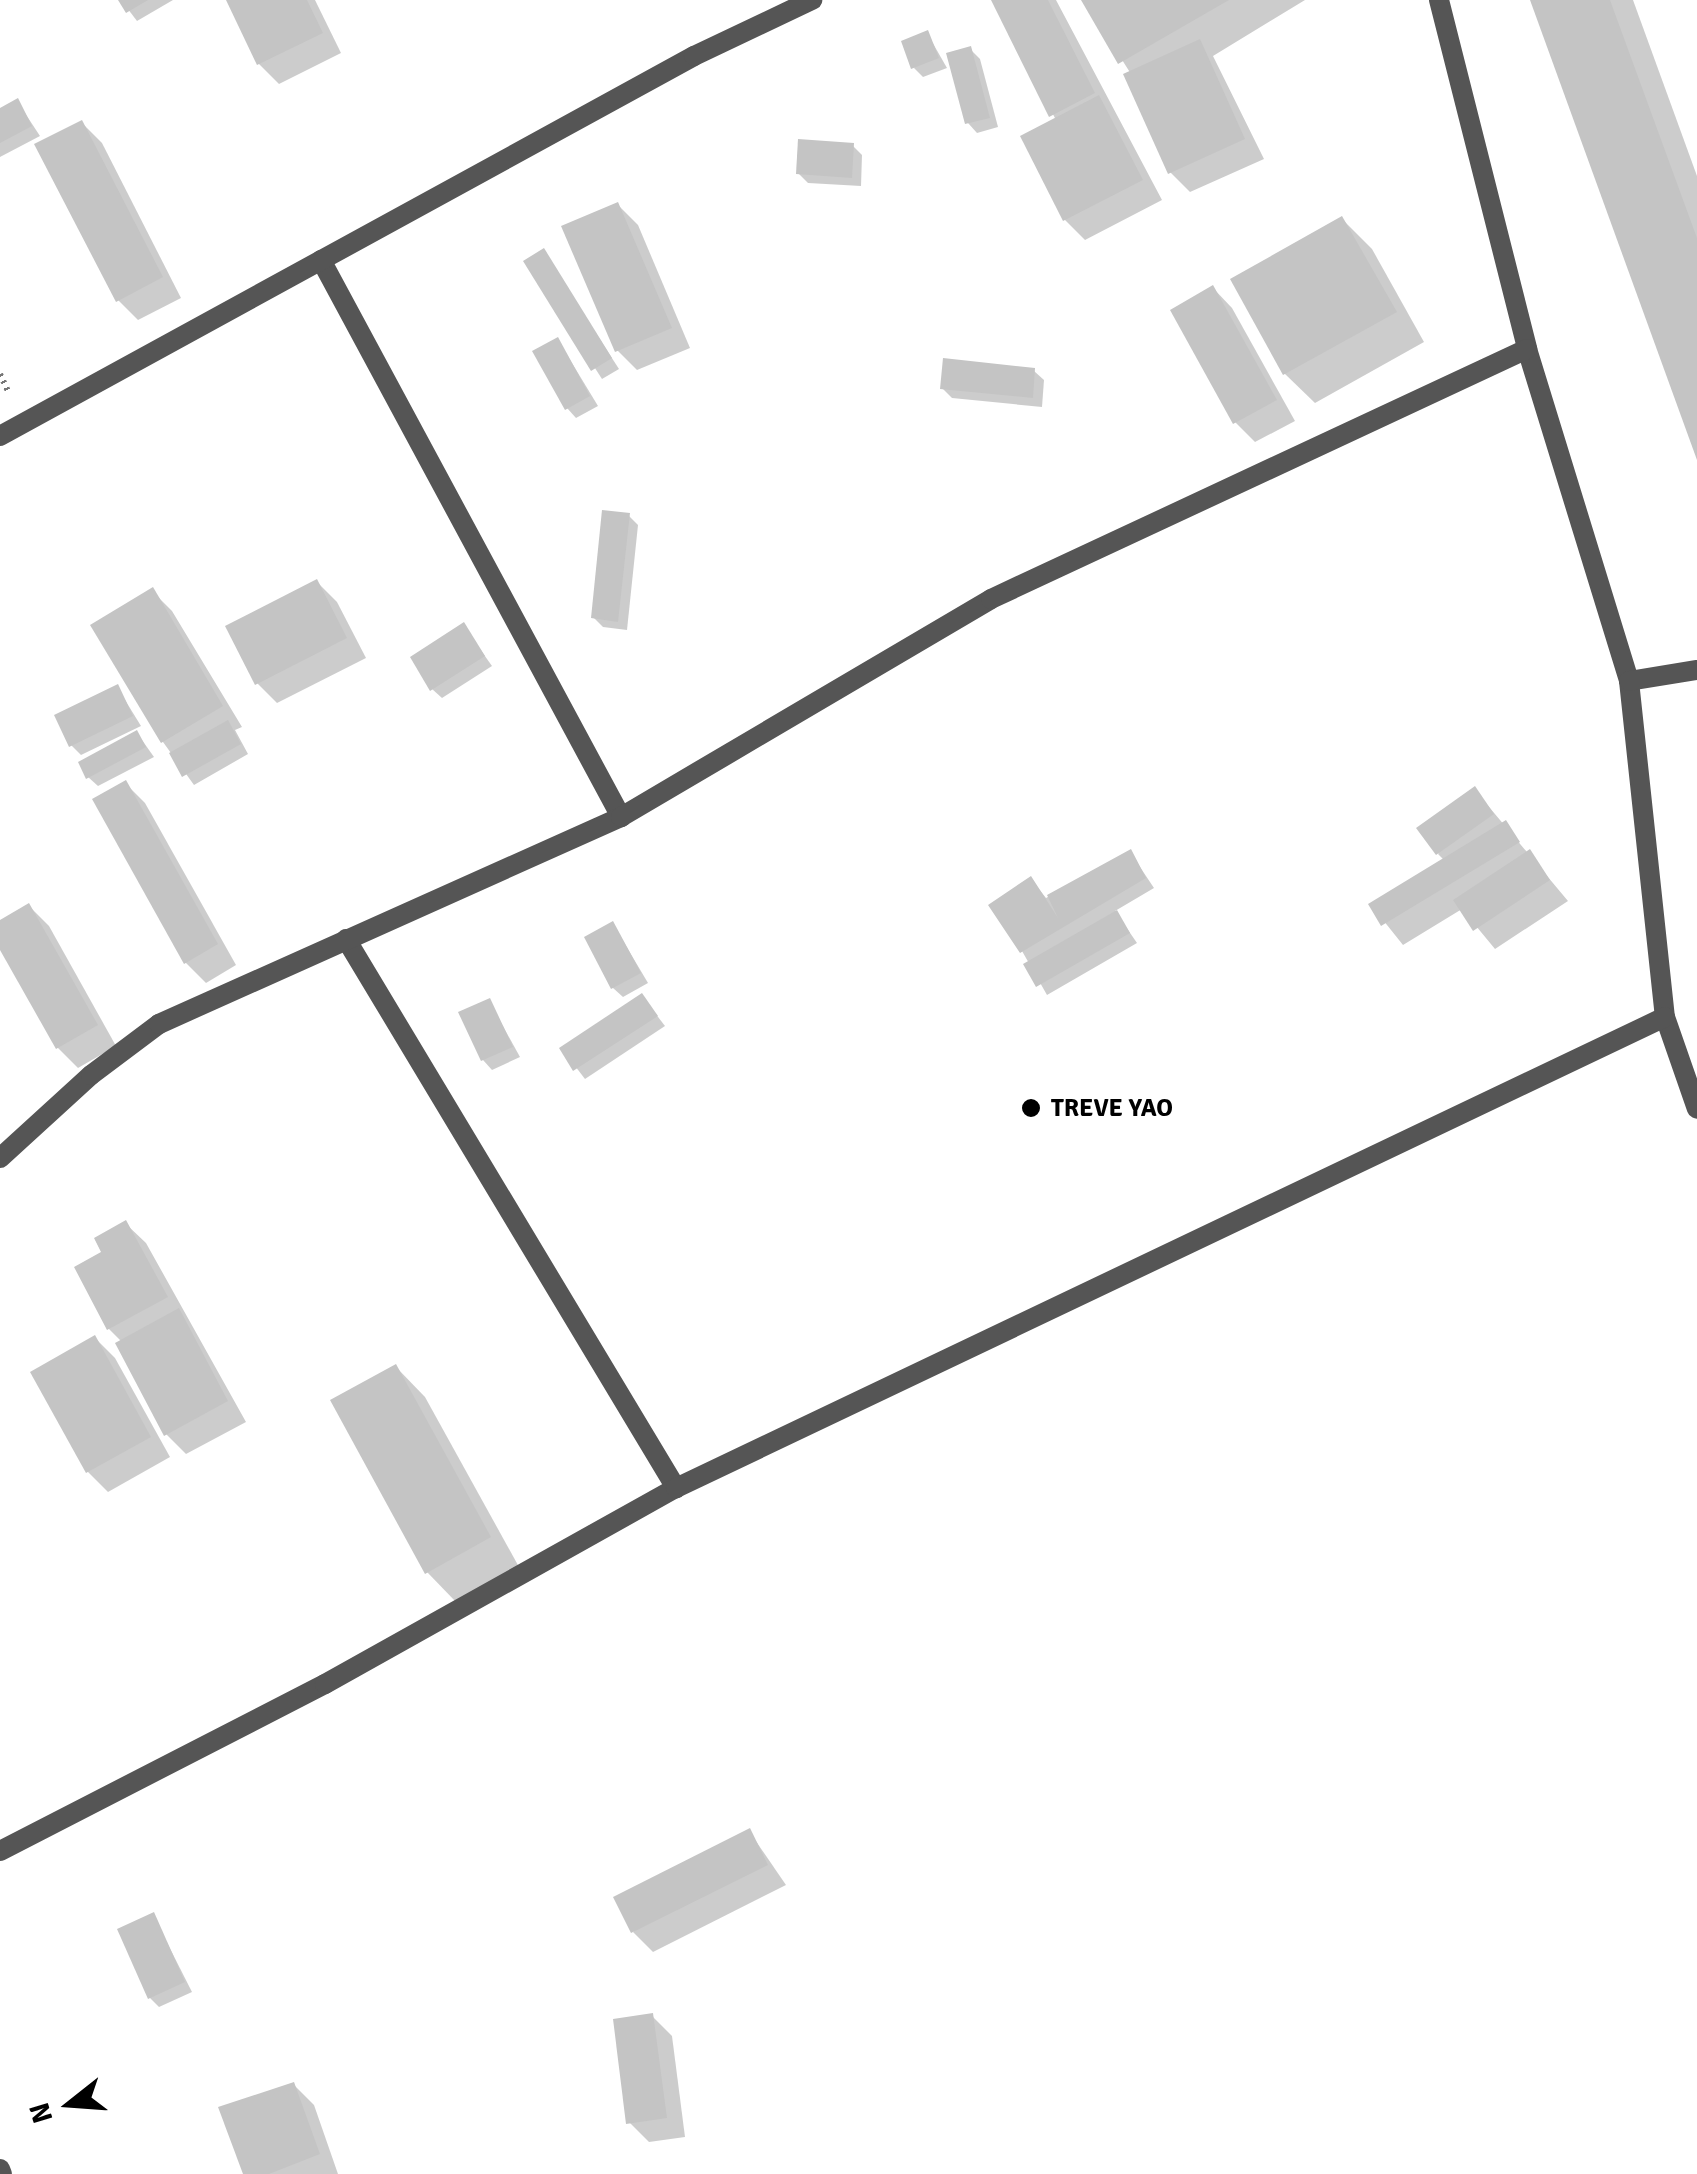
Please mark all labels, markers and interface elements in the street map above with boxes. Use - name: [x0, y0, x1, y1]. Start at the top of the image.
- place label: TREVE YAO: [1051, 1093, 1173, 1123]
- marker: TREVE YAO: [1020, 1097, 1042, 1119]
- north arrow: [20, 2054, 120, 2154]
- text: N: [22, 2098, 60, 2127]

